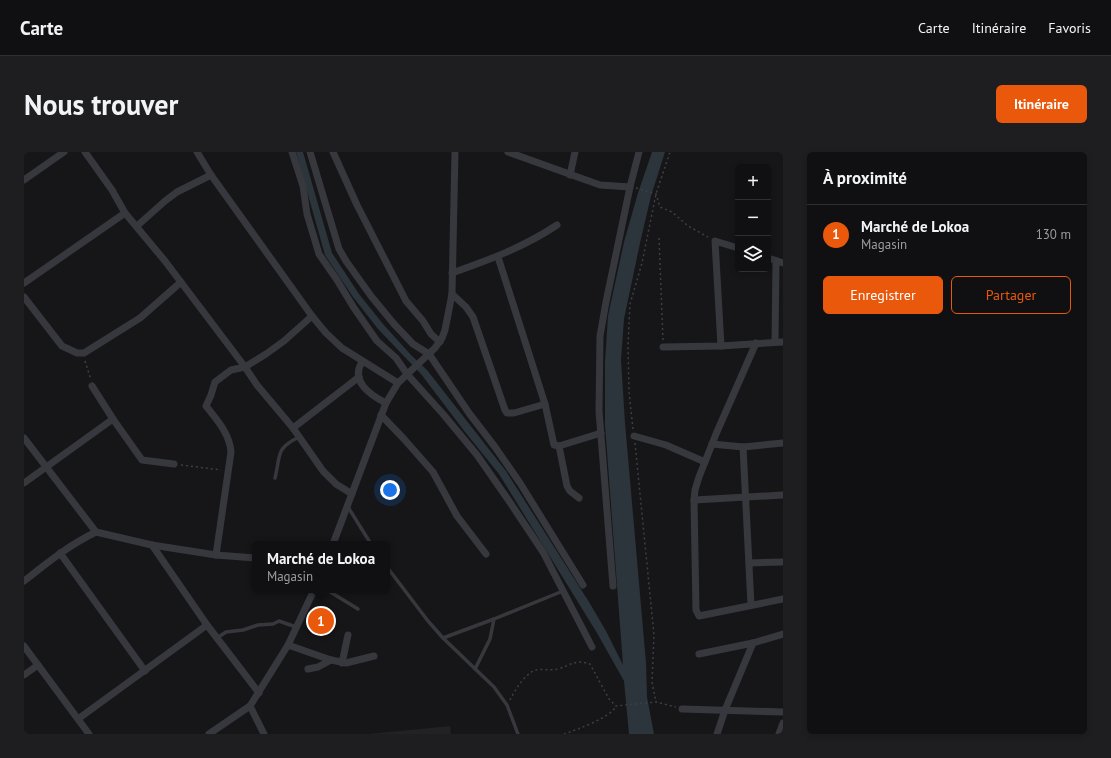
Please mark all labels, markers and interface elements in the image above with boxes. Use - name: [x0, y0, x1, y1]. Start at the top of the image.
- text: Carte: [20, 16, 63, 40]
- text: Carte: [918, 19, 950, 37]
- text: Itinéraire: [972, 19, 1026, 37]
- text: Favoris: [1048, 19, 1091, 37]
- button: Itinéraire: [996, 85, 1087, 123]
- text: Nous trouver: [24, 86, 178, 123]
- map controls: [735, 164, 771, 272]
- button: +: [735, 164, 771, 200]
- text: À proximité: [823, 167, 907, 189]
- button: −: [735, 200, 771, 236]
- text: Marché de Lokoa: [861, 217, 969, 236]
- text: 1: [832, 226, 840, 243]
- text: 130 m: [1036, 226, 1071, 243]
- button: layers: [735, 236, 771, 272]
- text: Magasin: [861, 236, 907, 253]
- button: Enregistrer: [823, 276, 943, 314]
- button: Partager: [951, 276, 1071, 314]
- your location: [380, 480, 400, 500]
- popup: [252, 541, 390, 593]
- text: Marché de Lokoa: [267, 549, 375, 568]
- text: Magasin: [267, 568, 313, 585]
- pin: 1: [308, 606, 334, 636]

